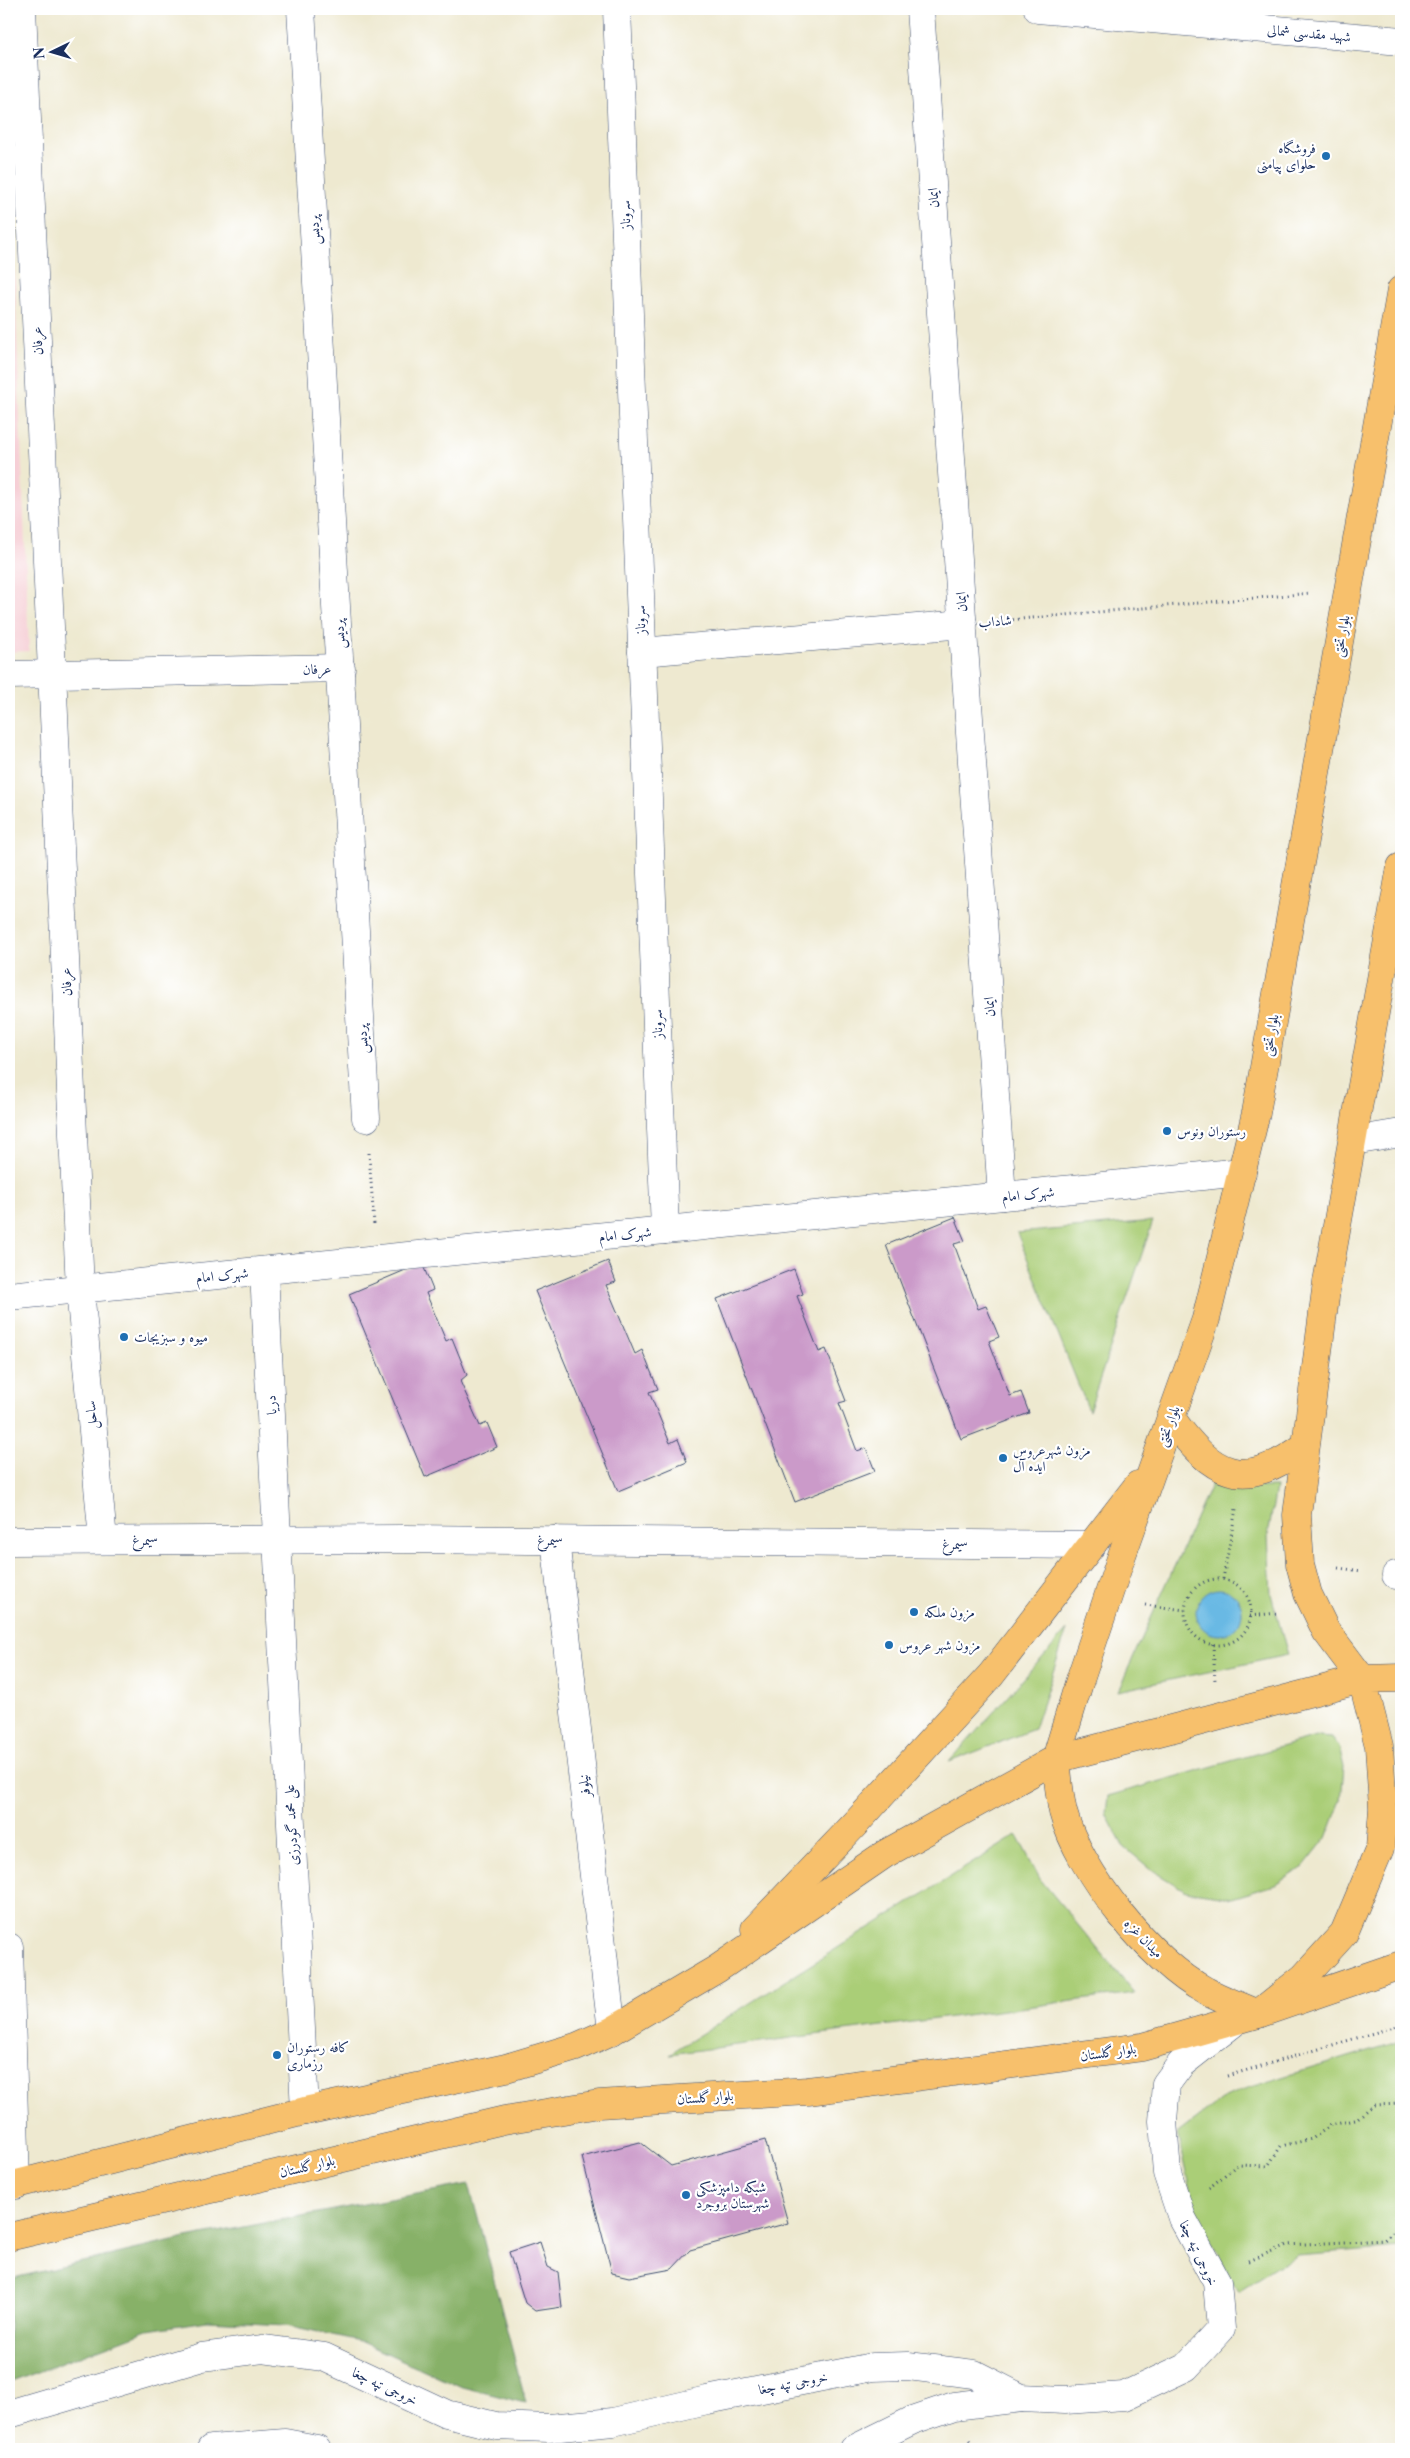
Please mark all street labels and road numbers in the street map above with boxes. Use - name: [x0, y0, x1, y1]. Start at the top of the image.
- street label: شهید مقدسی شمالی: [1266, 20, 1352, 47]
- street label: ایمان: [923, 187, 943, 209]
- street label: سروناز: [615, 200, 636, 232]
- street label: پردیس: [304, 213, 325, 245]
- street label: عرفان: [27, 326, 48, 356]
- street label: ایمان: [951, 591, 971, 613]
- street label: سروناز: [630, 605, 651, 637]
- street label: شاداب: [978, 611, 1012, 631]
- street label: بلوار تختی: [1328, 613, 1355, 659]
- street label: پردیس: [329, 617, 350, 649]
- street label: عرفان: [303, 660, 332, 679]
- street label: عرفان: [56, 967, 77, 997]
- street label: ایمان: [979, 996, 999, 1018]
- street label: سروناز: [647, 1009, 668, 1041]
- street label: بلوار تختی: [1257, 1012, 1284, 1058]
- street label: پردیس: [352, 1022, 373, 1054]
- street label: شهرک امام: [1001, 1182, 1056, 1210]
- street label: شهرک امام: [598, 1222, 653, 1250]
- street label: شهرک امام: [195, 1263, 250, 1291]
- street label: دریا: [262, 1395, 280, 1415]
- street label: ساحل: [81, 1400, 103, 1430]
- street label: بلوار تختی: [1152, 1403, 1185, 1449]
- street label: سیمرغ: [132, 1531, 158, 1552]
- street label: سیمرغ: [537, 1531, 563, 1552]
- street label: سیمرغ: [942, 1535, 968, 1556]
- street label: نیلوفر: [574, 1773, 595, 1801]
- street label: علی محمد گودرزی: [280, 1784, 303, 1866]
- street label: میدان غزه: [1120, 1914, 1167, 1962]
- street label: بلوار گلستان: [1079, 2039, 1138, 2065]
- street label: بلوار گلستان: [676, 2086, 734, 2108]
- street label: بلوار گلستان: [277, 2151, 337, 2181]
- street label: خروجی تپه چغا: [1175, 2217, 1222, 2289]
- street label: خروجی تپه چغا: [349, 2363, 421, 2410]
- street label: خروجی تپه چغا: [757, 2367, 829, 2400]

